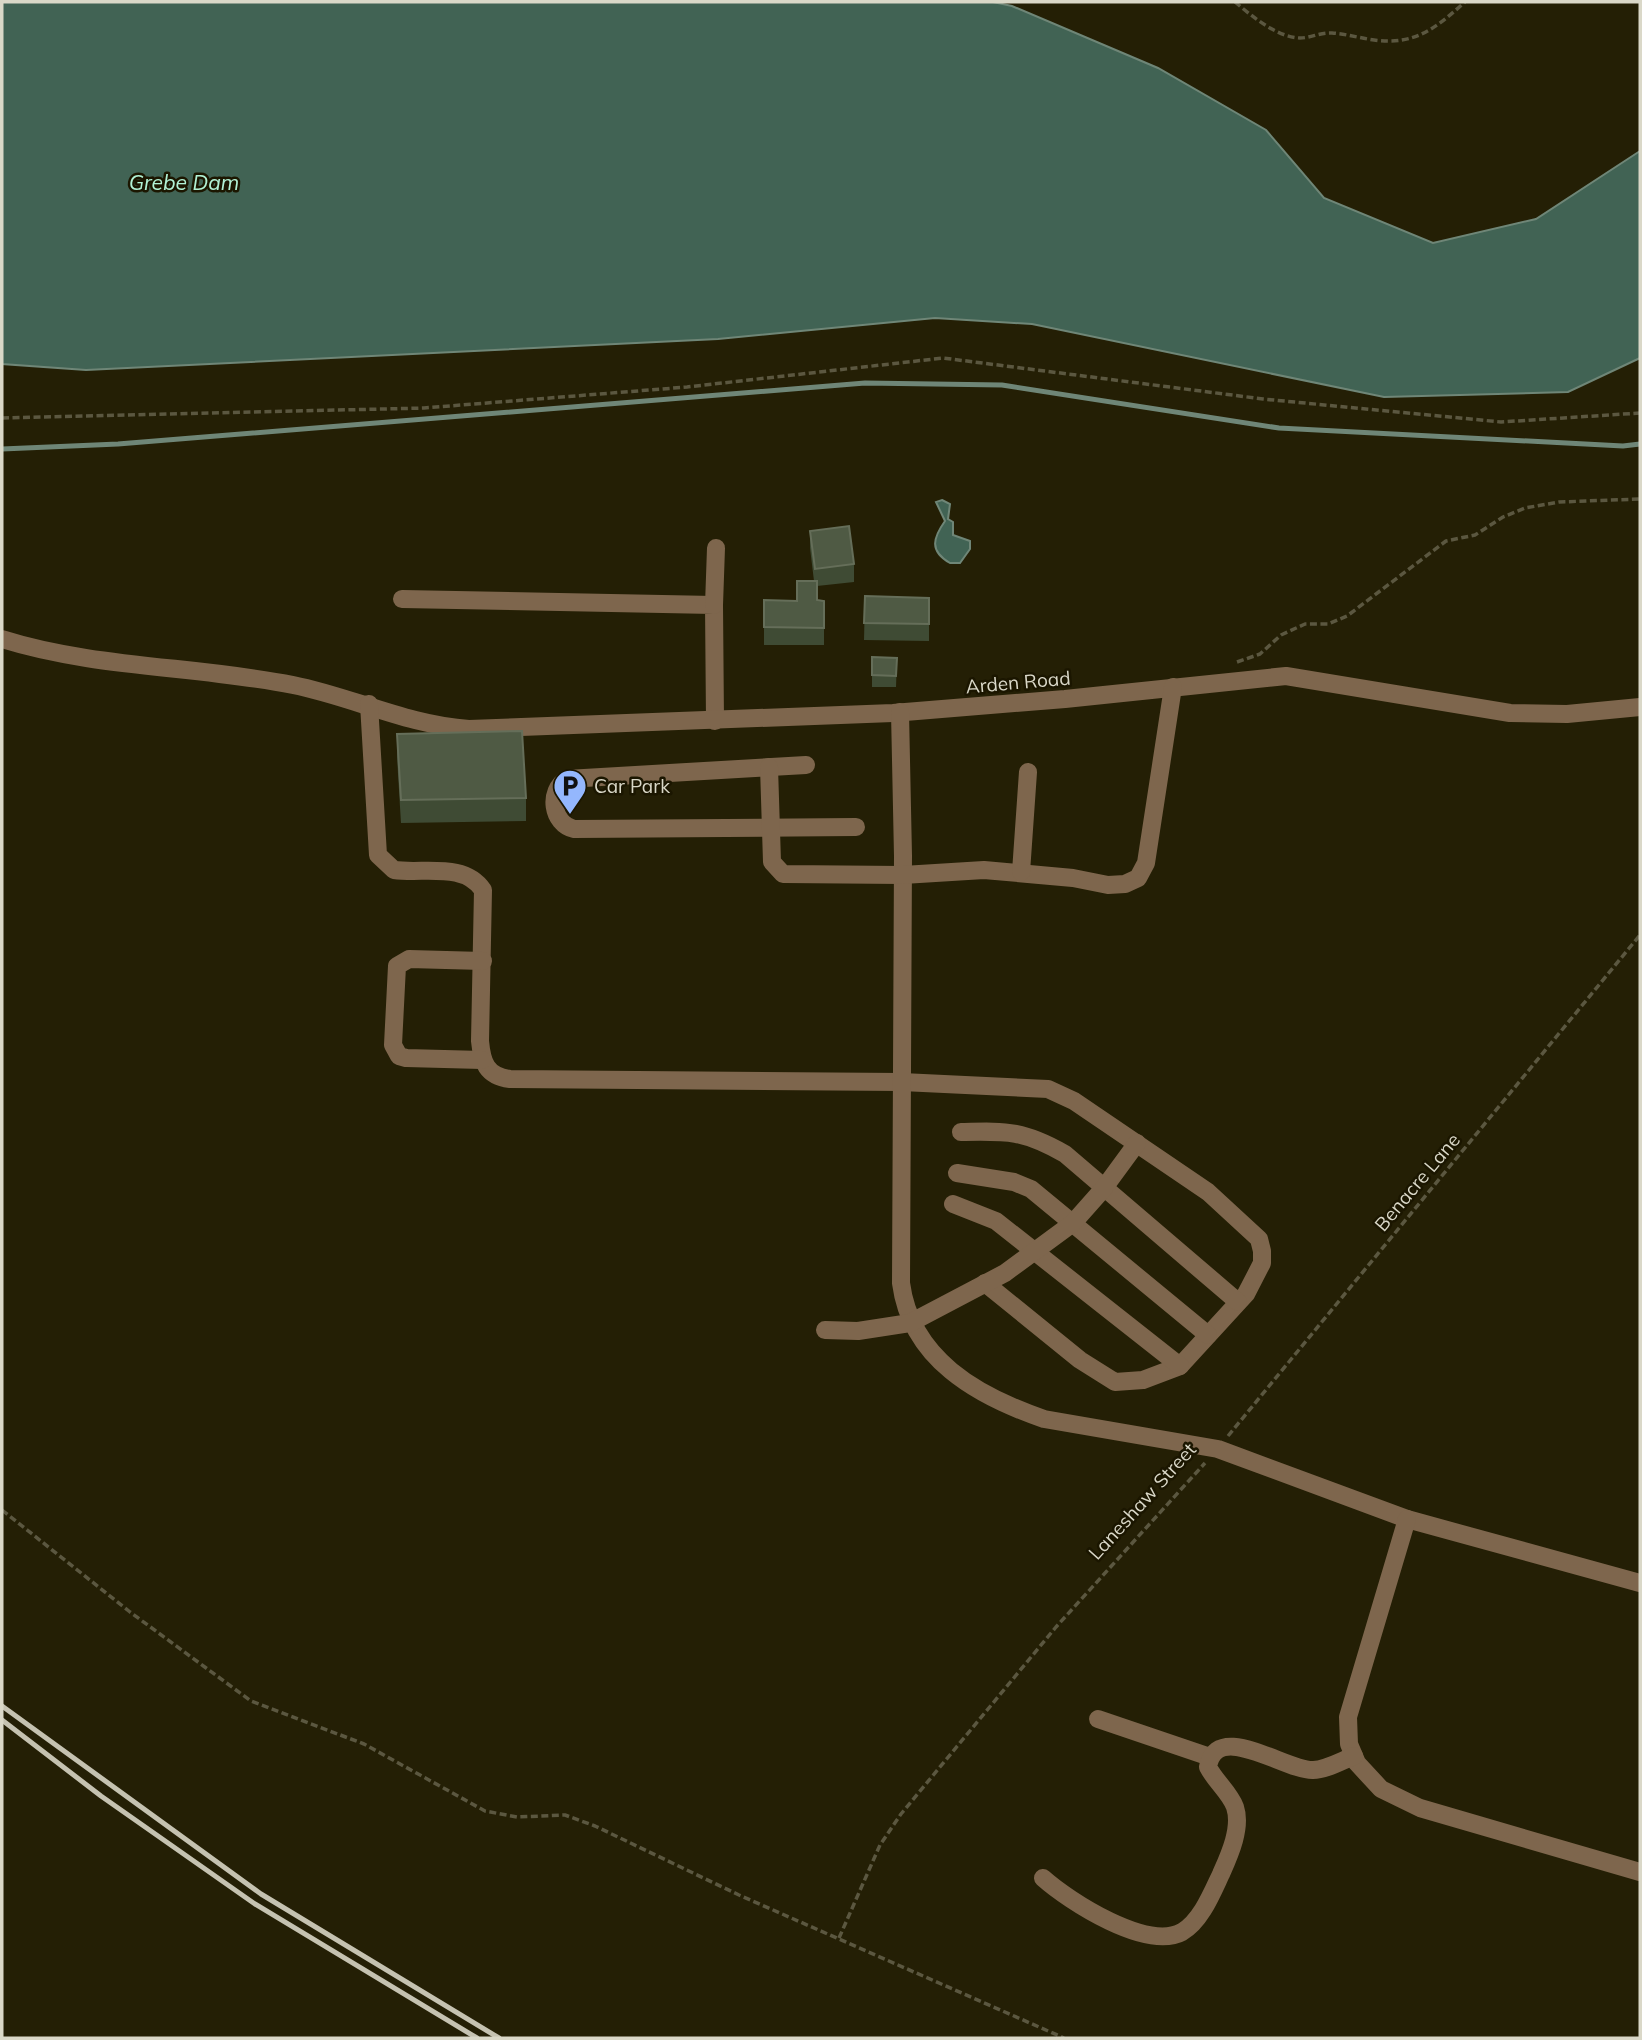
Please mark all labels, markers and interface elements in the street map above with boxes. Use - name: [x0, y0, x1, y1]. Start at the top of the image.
- water label: Grebe Dam: [129, 169, 239, 195]
- street label: Arden Road: [965, 665, 1071, 699]
- parking icon: Car Park: [551, 767, 589, 816]
- place label: Car Park: [594, 774, 670, 798]
- street label: Benacre Lane: [1369, 1128, 1465, 1236]
- street label: Laneshaw Street: [1083, 1437, 1201, 1564]

